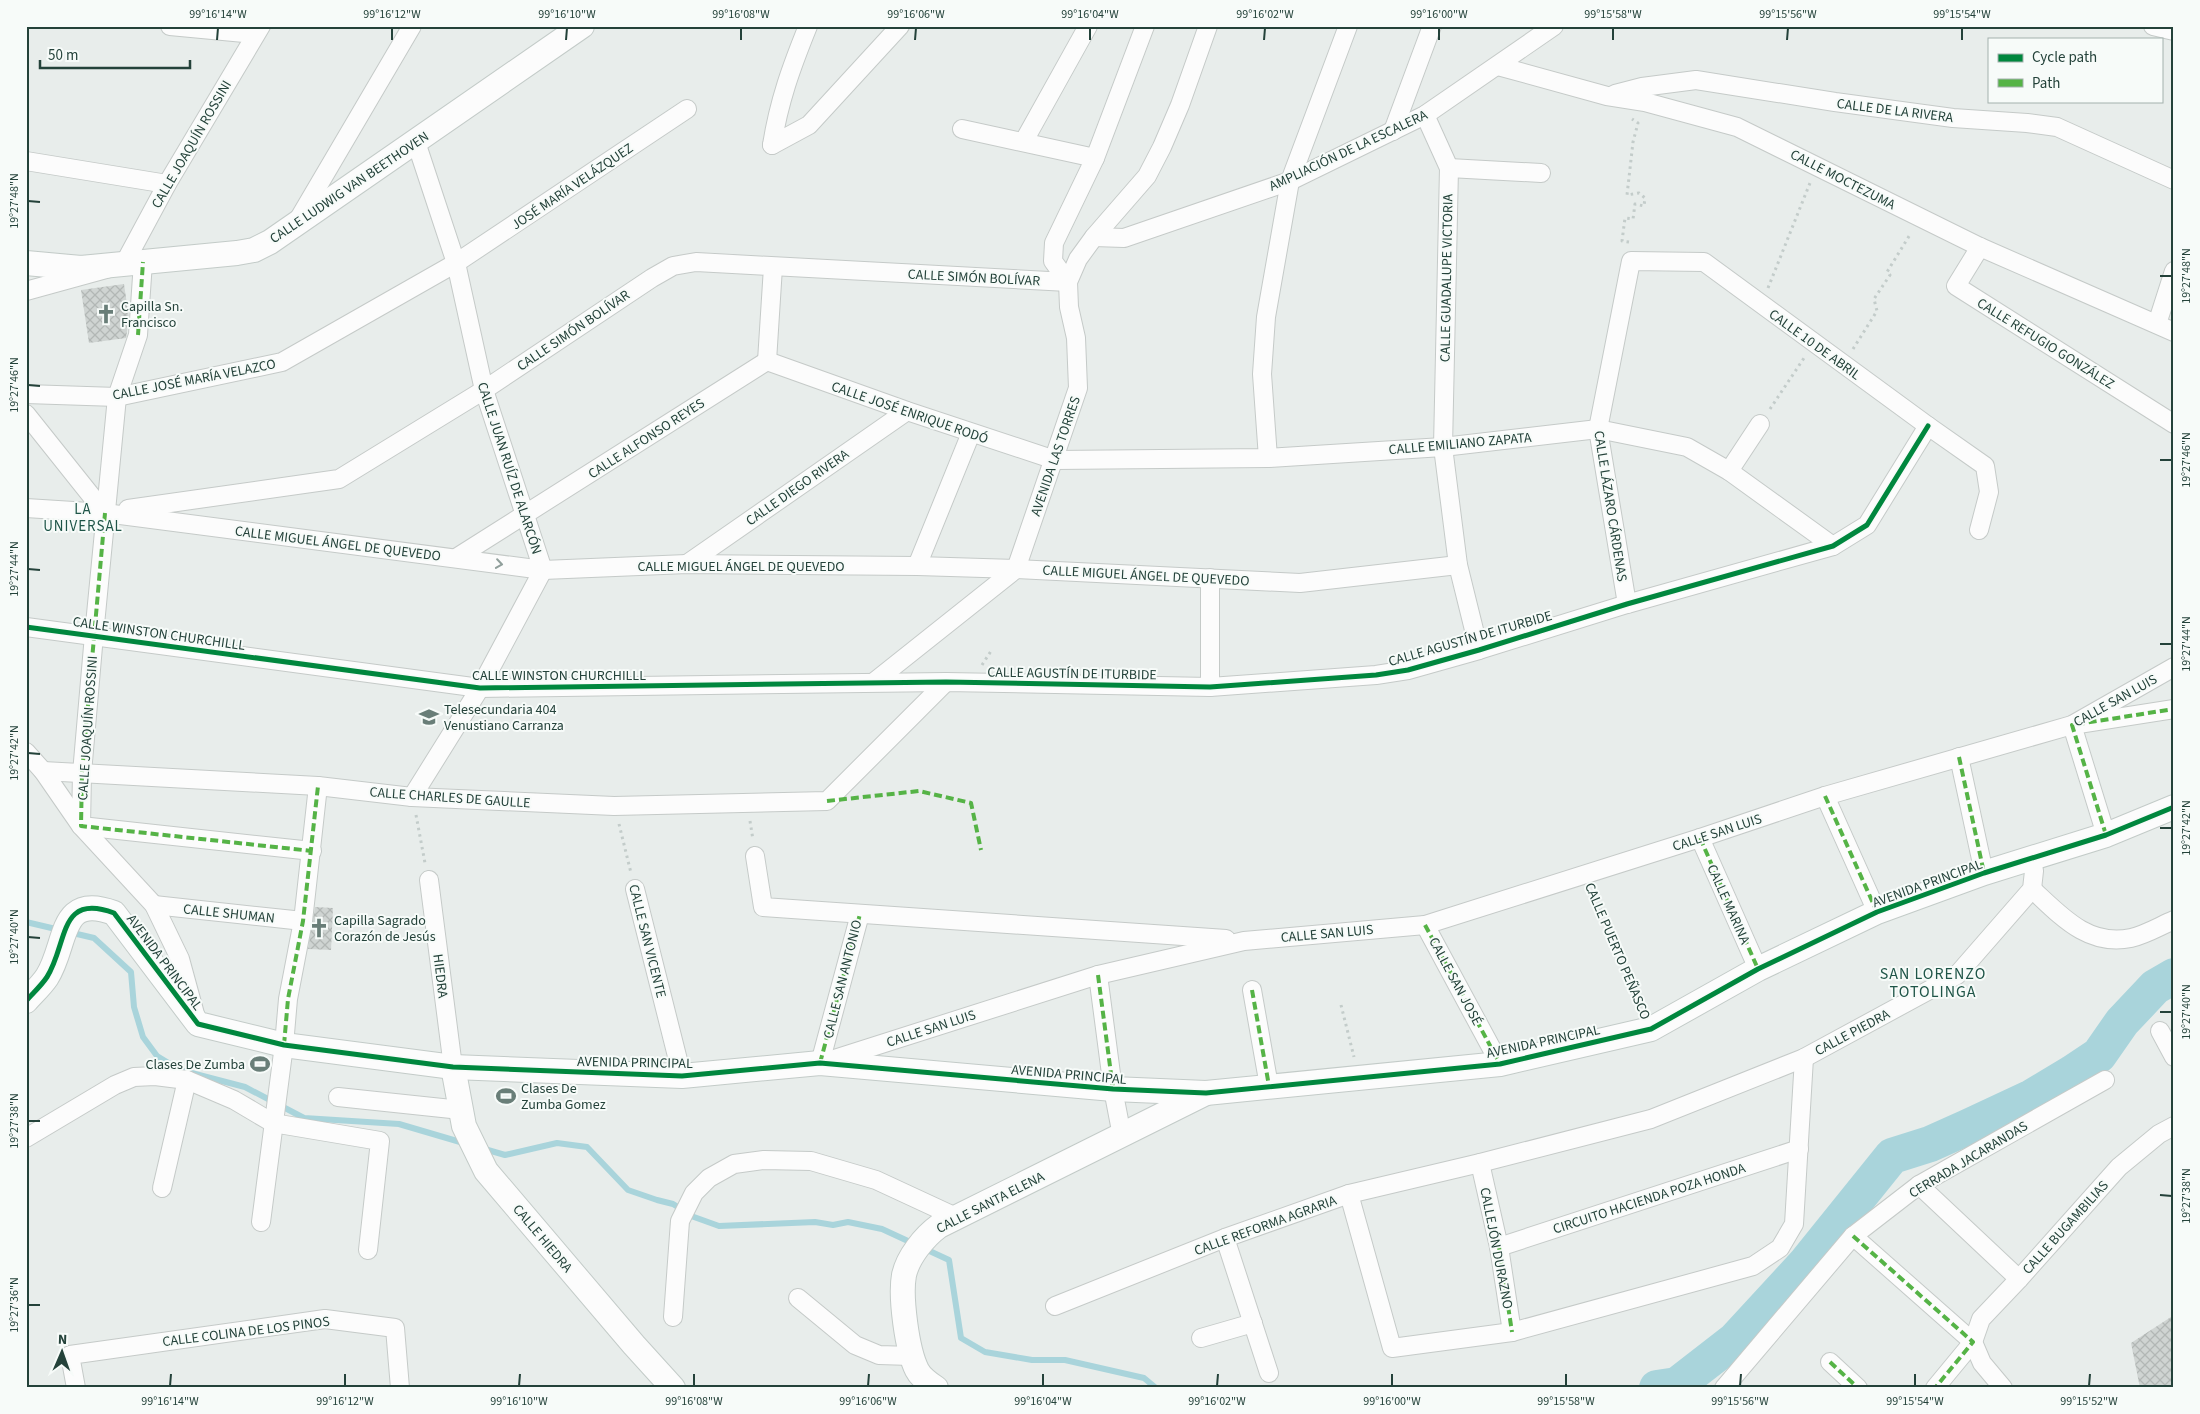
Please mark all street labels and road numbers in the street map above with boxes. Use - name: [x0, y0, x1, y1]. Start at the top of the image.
- street label: CALLE JOAQUÍN ROSSINI: [147, 77, 237, 212]
- street label: CALLE DE LA RIVERA: [1836, 94, 1955, 128]
- street label: AMPLIACIÓN DE LA ESCALERA: [1266, 105, 1431, 196]
- street label: CALLE LUDWIG VAN BEETHOVEN: [266, 127, 433, 249]
- street label: JOSÉ MARÍA VELÁZQUEZ: [508, 139, 637, 235]
- street label: CALLE MOCTEZUMA: [1786, 145, 1899, 215]
- street label: CALLE GUADALUPE VICTORIA: [1436, 193, 1458, 362]
- street label: CALLE SIMÓN BOLÍVAR: [907, 265, 1041, 291]
- street label: CALLE SIMÓN BOLÍVAR: [513, 285, 634, 376]
- street label: CALLE REFUGIO GONZÁLEZ: [1973, 293, 2118, 394]
- street label: CALLE 10 DE ABRIL: [1764, 305, 1865, 385]
- street label: CALLE JOSÉ MARÍA VELAZCO: [111, 354, 278, 406]
- street label: CALLE JOSÉ ENRIQUE RODÓ: [829, 377, 991, 449]
- street label: CALLE JUAN RUÍZ DE ALARCÓN: [472, 380, 546, 557]
- street label: CALLE ALFONSO REYES: [584, 394, 709, 484]
- street label: AVENIDA LAS TORRES: [1026, 394, 1086, 519]
- street label: CALLE EMILIANO ZAPATA: [1388, 428, 1533, 460]
- street label: CALLE LÁZARO CÁRDENAS: [1588, 429, 1632, 583]
- street label: CALLE DIEGO RIVERA: [742, 445, 853, 531]
- street label: CALLE MIGUEL ÁNGEL DE QUEVEDO: [234, 521, 442, 567]
- street label: CALLE MIGUEL ÁNGEL DE QUEVEDO: [637, 557, 845, 577]
- street label: CALLE MIGUEL ÁNGEL DE QUEVEDO: [1042, 561, 1250, 591]
- street label: CALLE AGUSTÍN DE ITURBIDE: [1386, 606, 1554, 672]
- street label: CALLE WINSTON CHURCHILLL: [71, 612, 247, 656]
- street label: CALLE JOAQUÍN ROSSINI: [73, 655, 103, 801]
- street label: CALLE AGUSTÍN DE ITURBIDE: [987, 663, 1157, 685]
- street label: CALLE WINSTON CHURCHILLL: [472, 666, 646, 686]
- street label: CALLE SAN LUIS: [2070, 670, 2161, 732]
- street label: CALLE CHARLES DE GAULLE: [369, 782, 531, 814]
- street label: CALLE SAN LUIS: [1670, 809, 1765, 857]
- street label: AVENIDA PRINCIPAL: [1870, 855, 1985, 913]
- street label: CALLE MARINA: [1702, 861, 1755, 948]
- street label: CALLE PUERTO PEÑASCO: [1579, 880, 1655, 1023]
- street label: CALLE SAN VICENTE: [623, 882, 671, 1000]
- street label: CALLE SHUMAN: [182, 899, 276, 929]
- street label: AVENIDA PRINCIPAL: [121, 910, 207, 1015]
- street label: CALLE SAN ANTONIO: [819, 918, 867, 1041]
- street label: CALLE SAN LUIS: [1280, 920, 1374, 948]
- street label: CALLE SAN JOSÉ: [1423, 934, 1487, 1029]
- street label: HIEDRA: [427, 953, 453, 1000]
- street label: CALLE SAN LUIS: [884, 1005, 979, 1053]
- street label: CALLE PIEDRA: [1811, 1005, 1894, 1061]
- street label: AVENIDA PRINCIPAL: [1485, 1020, 1602, 1064]
- street label: AVENIDA PRINCIPAL: [577, 1052, 693, 1074]
- street label: AVENIDA PRINCIPAL: [1010, 1060, 1128, 1090]
- street label: CERRADA JACARANDAS: [1905, 1116, 2032, 1203]
- street label: CIRCUITO HACIENDA POZA HONDA: [1550, 1158, 1749, 1240]
- street label: CALLE SANTA ELENA: [933, 1167, 1048, 1239]
- street label: CALLE BUGAMBILIAS: [2018, 1176, 2113, 1279]
- street label: CALLEJÓN DURAZNO: [1474, 1186, 1518, 1311]
- street label: CALLE REFORMA AGRARIA: [1191, 1191, 1340, 1261]
- street label: CALLE HIEDRA: [508, 1200, 577, 1277]
- street label: CALLE COLINA DE LOS PINOS: [161, 1312, 331, 1352]

